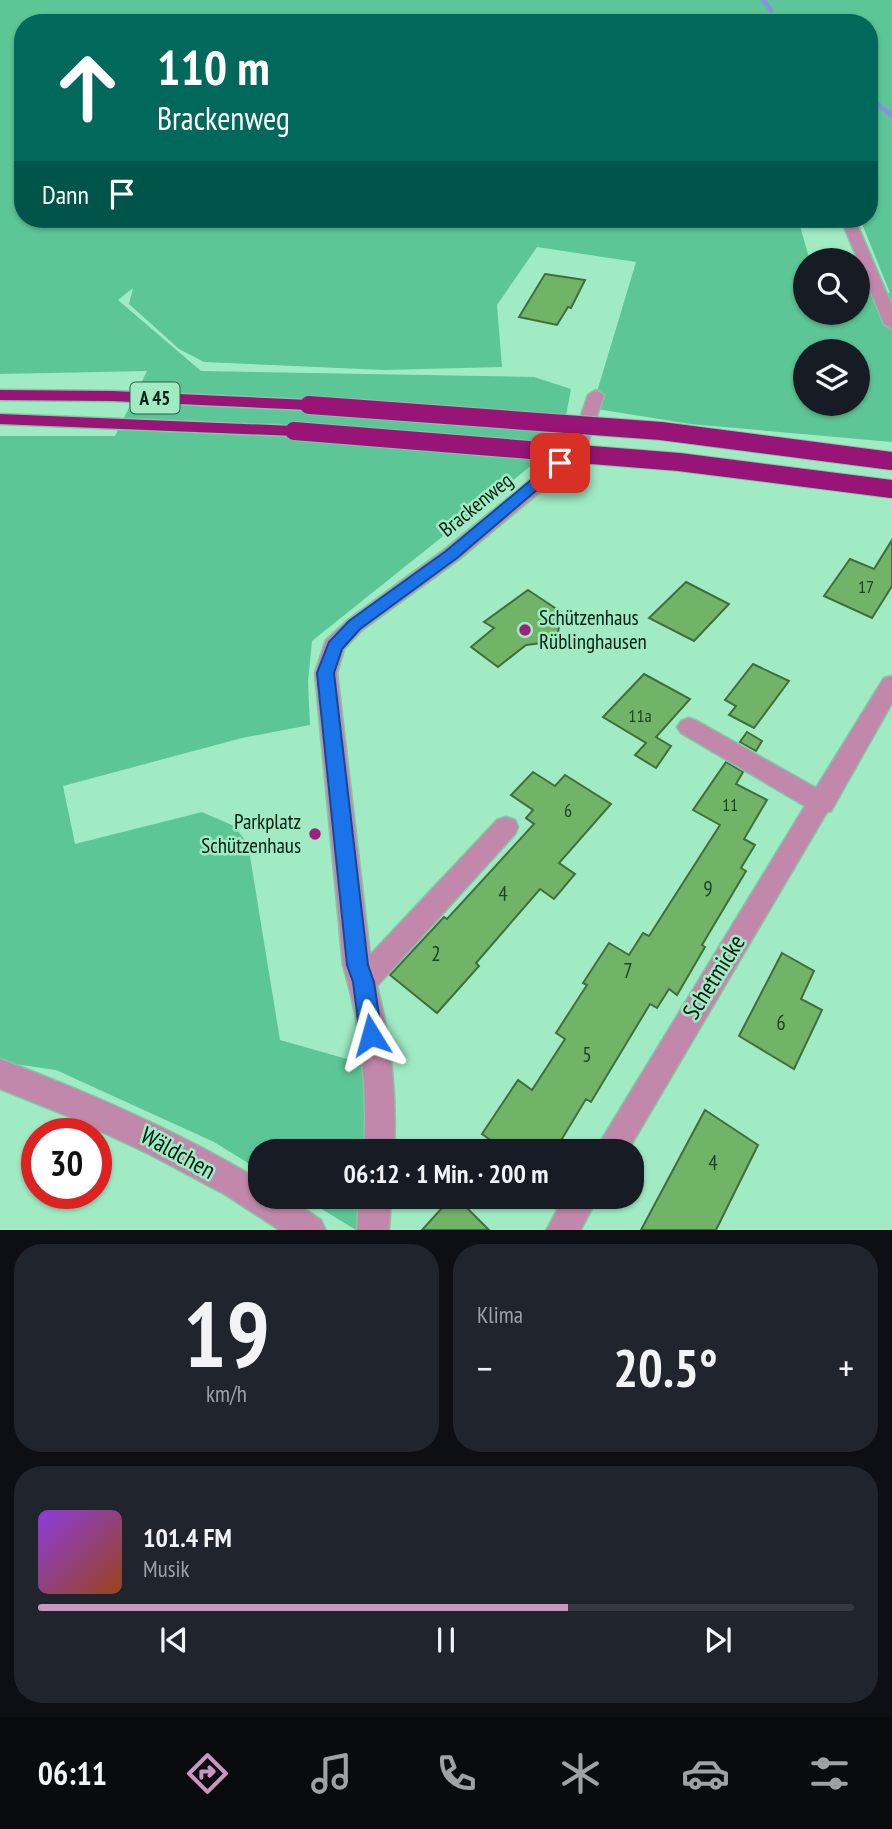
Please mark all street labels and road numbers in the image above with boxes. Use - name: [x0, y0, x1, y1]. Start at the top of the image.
- road number: A 45: [130, 382, 180, 414]
- street label: Brackenweg: [433, 467, 518, 543]
- street label: Schetmicke: [675, 929, 752, 1025]
- street label: Wäldchen: [135, 1119, 221, 1186]

